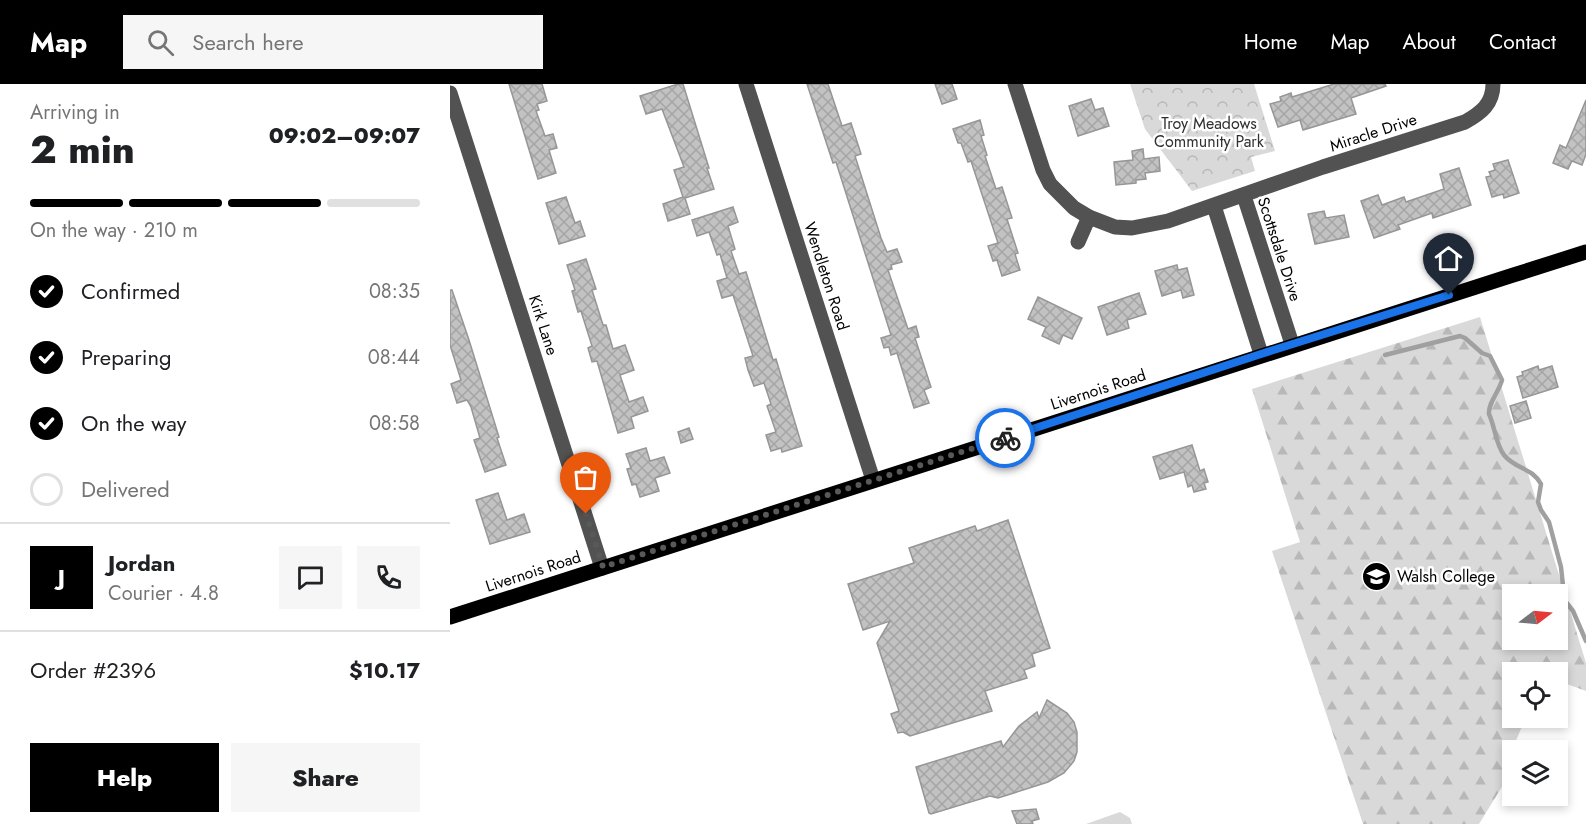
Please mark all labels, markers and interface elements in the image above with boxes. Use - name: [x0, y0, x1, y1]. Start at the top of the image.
- search box: [123, 15, 543, 69]
- text: Map: [30, 22, 87, 63]
- icon: search: [144, 26, 177, 59]
- text: Search here: [192, 26, 304, 58]
- text: Home: [1244, 27, 1297, 57]
- text: Map: [1330, 27, 1370, 57]
- text: About: [1403, 27, 1456, 57]
- text: Contact: [1489, 27, 1556, 57]
- text: Arriving in: [30, 98, 120, 127]
- street label: Miracle Drive: [1327, 108, 1420, 157]
- park label: Troy Meadows Community Park: [1154, 112, 1265, 153]
- text: 09:02–09:07: [269, 119, 420, 151]
- text: 2 min: [30, 121, 135, 178]
- street label: Scottsdale Drive: [1252, 194, 1307, 304]
- text: On the way · 210 m: [30, 216, 198, 245]
- street label: Wendleton Road: [798, 219, 855, 333]
- pin: [1423, 233, 1474, 295]
- icon: home: [1432, 242, 1465, 275]
- icon: check: [30, 275, 63, 308]
- text: Confirmed: [81, 275, 180, 307]
- text: 08:35: [369, 277, 420, 306]
- street label: Kirk Lane: [523, 292, 564, 358]
- icon: check: [30, 341, 63, 374]
- text: Preparing: [81, 341, 172, 373]
- text: 08:44: [368, 343, 420, 372]
- street label: Livernois Road: [1048, 363, 1149, 416]
- icon: check: [30, 407, 63, 440]
- text: On the way: [81, 407, 186, 439]
- courier: [975, 408, 1035, 468]
- text: 08:58: [369, 409, 420, 438]
- icon: bike: [989, 422, 1022, 455]
- pin: [560, 452, 611, 514]
- icon: bag: [569, 461, 602, 494]
- text: Delivered: [81, 473, 170, 505]
- street label: Livernois Road: [483, 545, 584, 598]
- button: chat: [279, 546, 342, 609]
- button: phone: [357, 546, 420, 609]
- text: Jordan: [108, 547, 175, 579]
- school or university icon: Walsh College: [1360, 560, 1392, 592]
- text: J: [58, 561, 65, 593]
- place label: Walsh College: [1397, 565, 1495, 588]
- text: Courier · 4.8: [108, 579, 219, 608]
- north arrow: [1502, 584, 1568, 650]
- map controls: [1502, 584, 1568, 806]
- text: Order #2396: [30, 654, 156, 686]
- text: $10.17: [349, 654, 420, 686]
- button: locate: [1502, 662, 1568, 728]
- button: layers: [1502, 740, 1568, 806]
- button: Help: [30, 743, 219, 812]
- button: Share: [231, 743, 420, 812]

